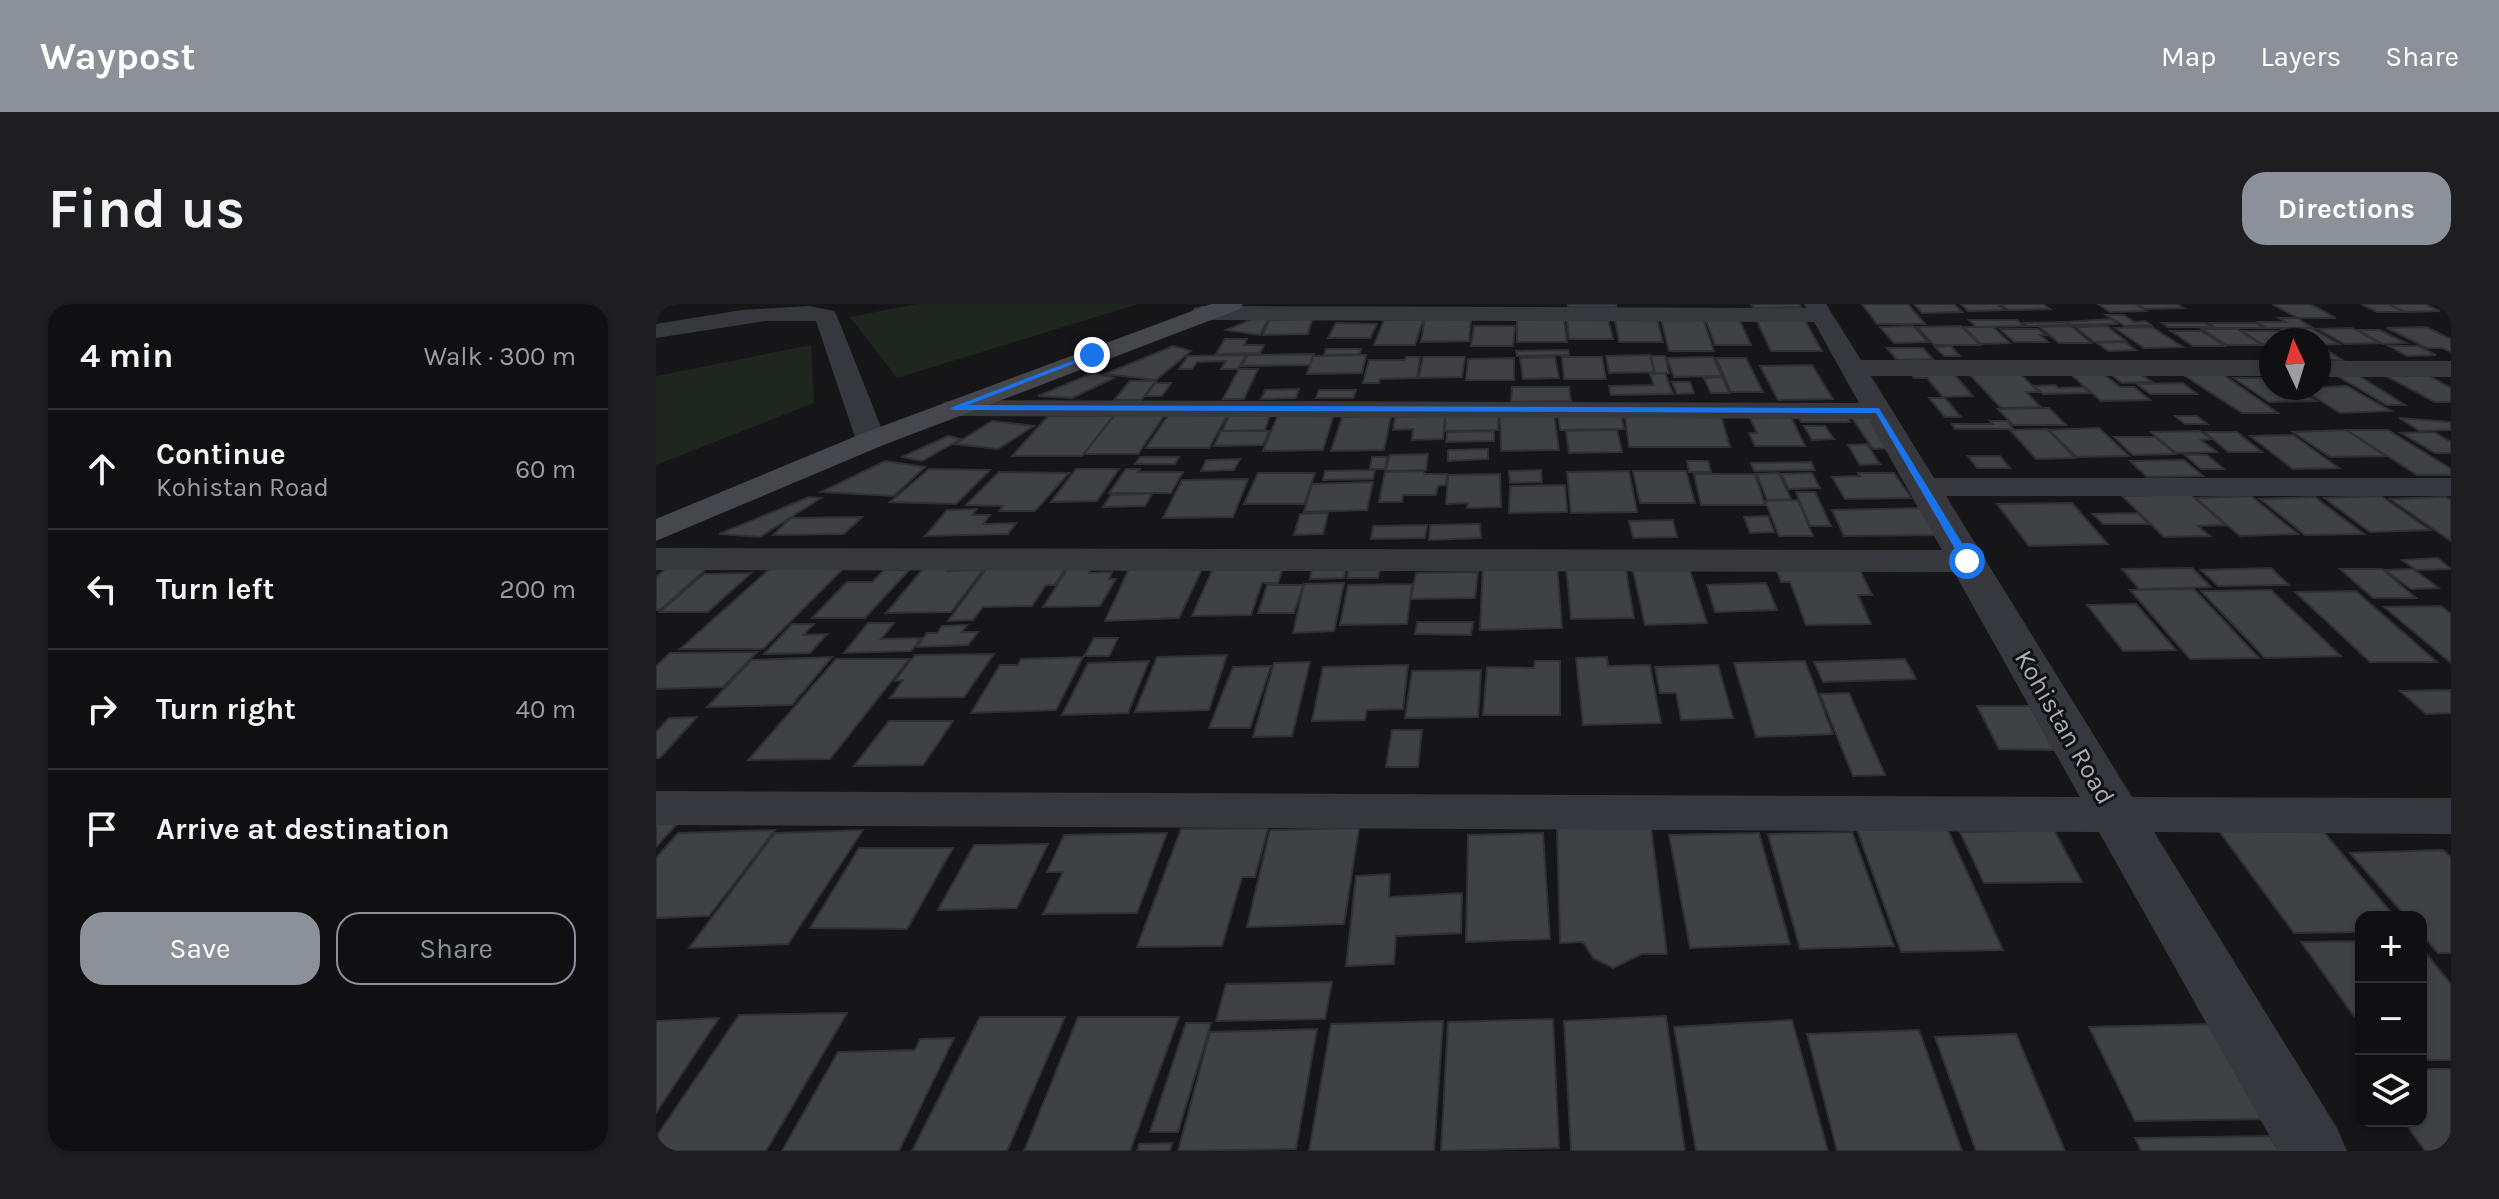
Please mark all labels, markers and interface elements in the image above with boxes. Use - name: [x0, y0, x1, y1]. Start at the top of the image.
- text: Waypost: [40, 34, 196, 79]
- text: Map: [2161, 40, 2216, 73]
- text: Layers: [2260, 40, 2341, 73]
- text: Share: [2385, 40, 2459, 73]
- button: Directions: [2242, 172, 2451, 245]
- text: Find us: [48, 176, 245, 241]
- north arrow: [2259, 328, 2331, 400]
- text: 4 min: [80, 336, 173, 376]
- route end: [1074, 337, 1110, 373]
- text: Walk · 300 m: [424, 341, 576, 372]
- text: Continue: [156, 436, 286, 472]
- icon: ahead: [80, 447, 124, 491]
- text: 60 m: [515, 454, 576, 485]
- text: Kohistan Road: [156, 472, 329, 503]
- route start: [1949, 543, 1985, 579]
- icon: left: [80, 567, 124, 611]
- text: Turn left: [156, 571, 274, 607]
- text: 200 m: [500, 574, 576, 605]
- street label: Kohistan Road: [2008, 645, 2121, 810]
- icon: right: [80, 687, 124, 731]
- text: Turn right: [156, 691, 296, 727]
- text: 40 m: [516, 694, 576, 725]
- icon: arrive: [80, 807, 124, 851]
- text: Arrive at destination: [156, 811, 450, 847]
- map controls: [2355, 911, 2427, 1127]
- button: +: [2355, 911, 2427, 983]
- button: Save: [80, 912, 320, 985]
- button: Share: [336, 912, 576, 985]
- button: −: [2355, 983, 2427, 1055]
- button: layers: [2355, 1055, 2427, 1127]

